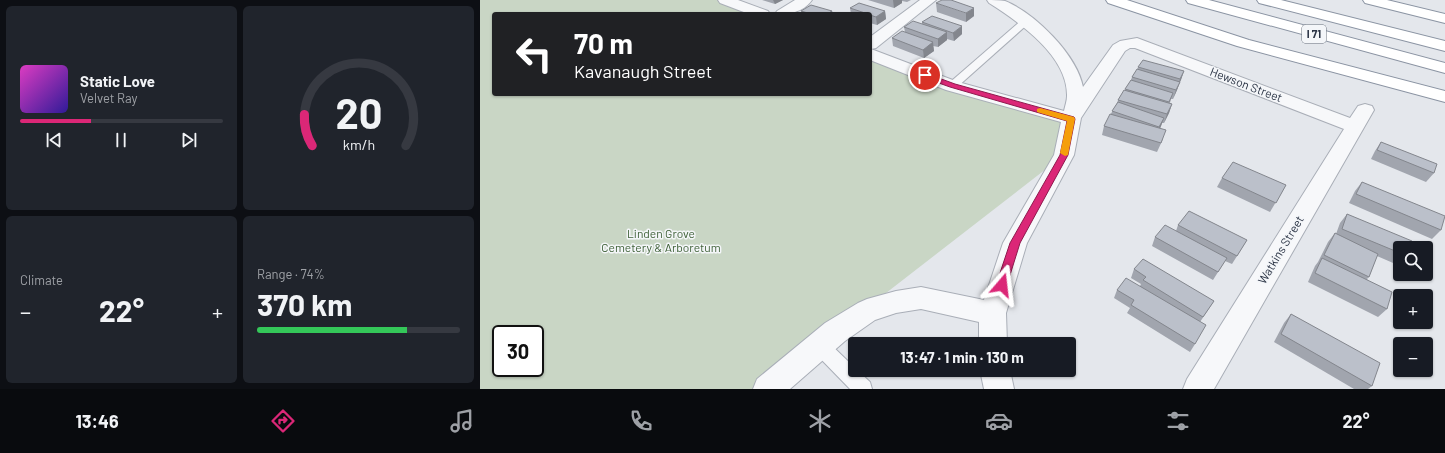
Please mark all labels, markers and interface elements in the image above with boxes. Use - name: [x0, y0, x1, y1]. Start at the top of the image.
- road number: I 71: [1302, 25, 1326, 43]
- text: 70 m: [574, 26, 633, 60]
- icon: left: [508, 28, 560, 80]
- pin: [908, 58, 942, 92]
- text: Kavanaugh Street: [574, 60, 712, 82]
- icon: arrive: [914, 64, 936, 86]
- street label: Hewson Street: [1208, 64, 1284, 104]
- text: Static Love: [80, 72, 155, 90]
- text: 20: [335, 87, 382, 137]
- text: Velvet Ray: [80, 90, 138, 106]
- icon: previous: [43, 129, 65, 151]
- icon: pause: [110, 129, 132, 151]
- icon: next: [178, 129, 200, 151]
- text: km/h: [342, 136, 375, 153]
- street label: Watkins Street: [1254, 213, 1306, 286]
- park label: Linden Grove Cemetery & Arboretum: [601, 226, 721, 254]
- map controls: [1393, 241, 1433, 377]
- button: search: [1393, 241, 1433, 281]
- position arrow: [981, 264, 1023, 306]
- text: Range · 74%: [257, 266, 325, 282]
- text: Climate: [20, 272, 63, 288]
- text: 370 km: [257, 286, 352, 322]
- button: +: [1393, 289, 1433, 329]
- text: 22°: [99, 292, 144, 328]
- text: −: [20, 298, 31, 324]
- text: +: [212, 298, 223, 324]
- speed limit sign: 30: [492, 325, 544, 377]
- button: −: [1393, 337, 1433, 377]
- text: 13:47 · 1 min · 130 m: [900, 348, 1024, 366]
- icon: directions: [269, 407, 297, 435]
- icon: music: [448, 407, 476, 435]
- icon: phone: [627, 407, 655, 435]
- icon: climate: [806, 407, 834, 435]
- icon: car: [985, 407, 1013, 435]
- icon: filters: [1164, 407, 1192, 435]
- text: 13:46: [75, 410, 119, 432]
- text: 22°: [1343, 410, 1369, 432]

